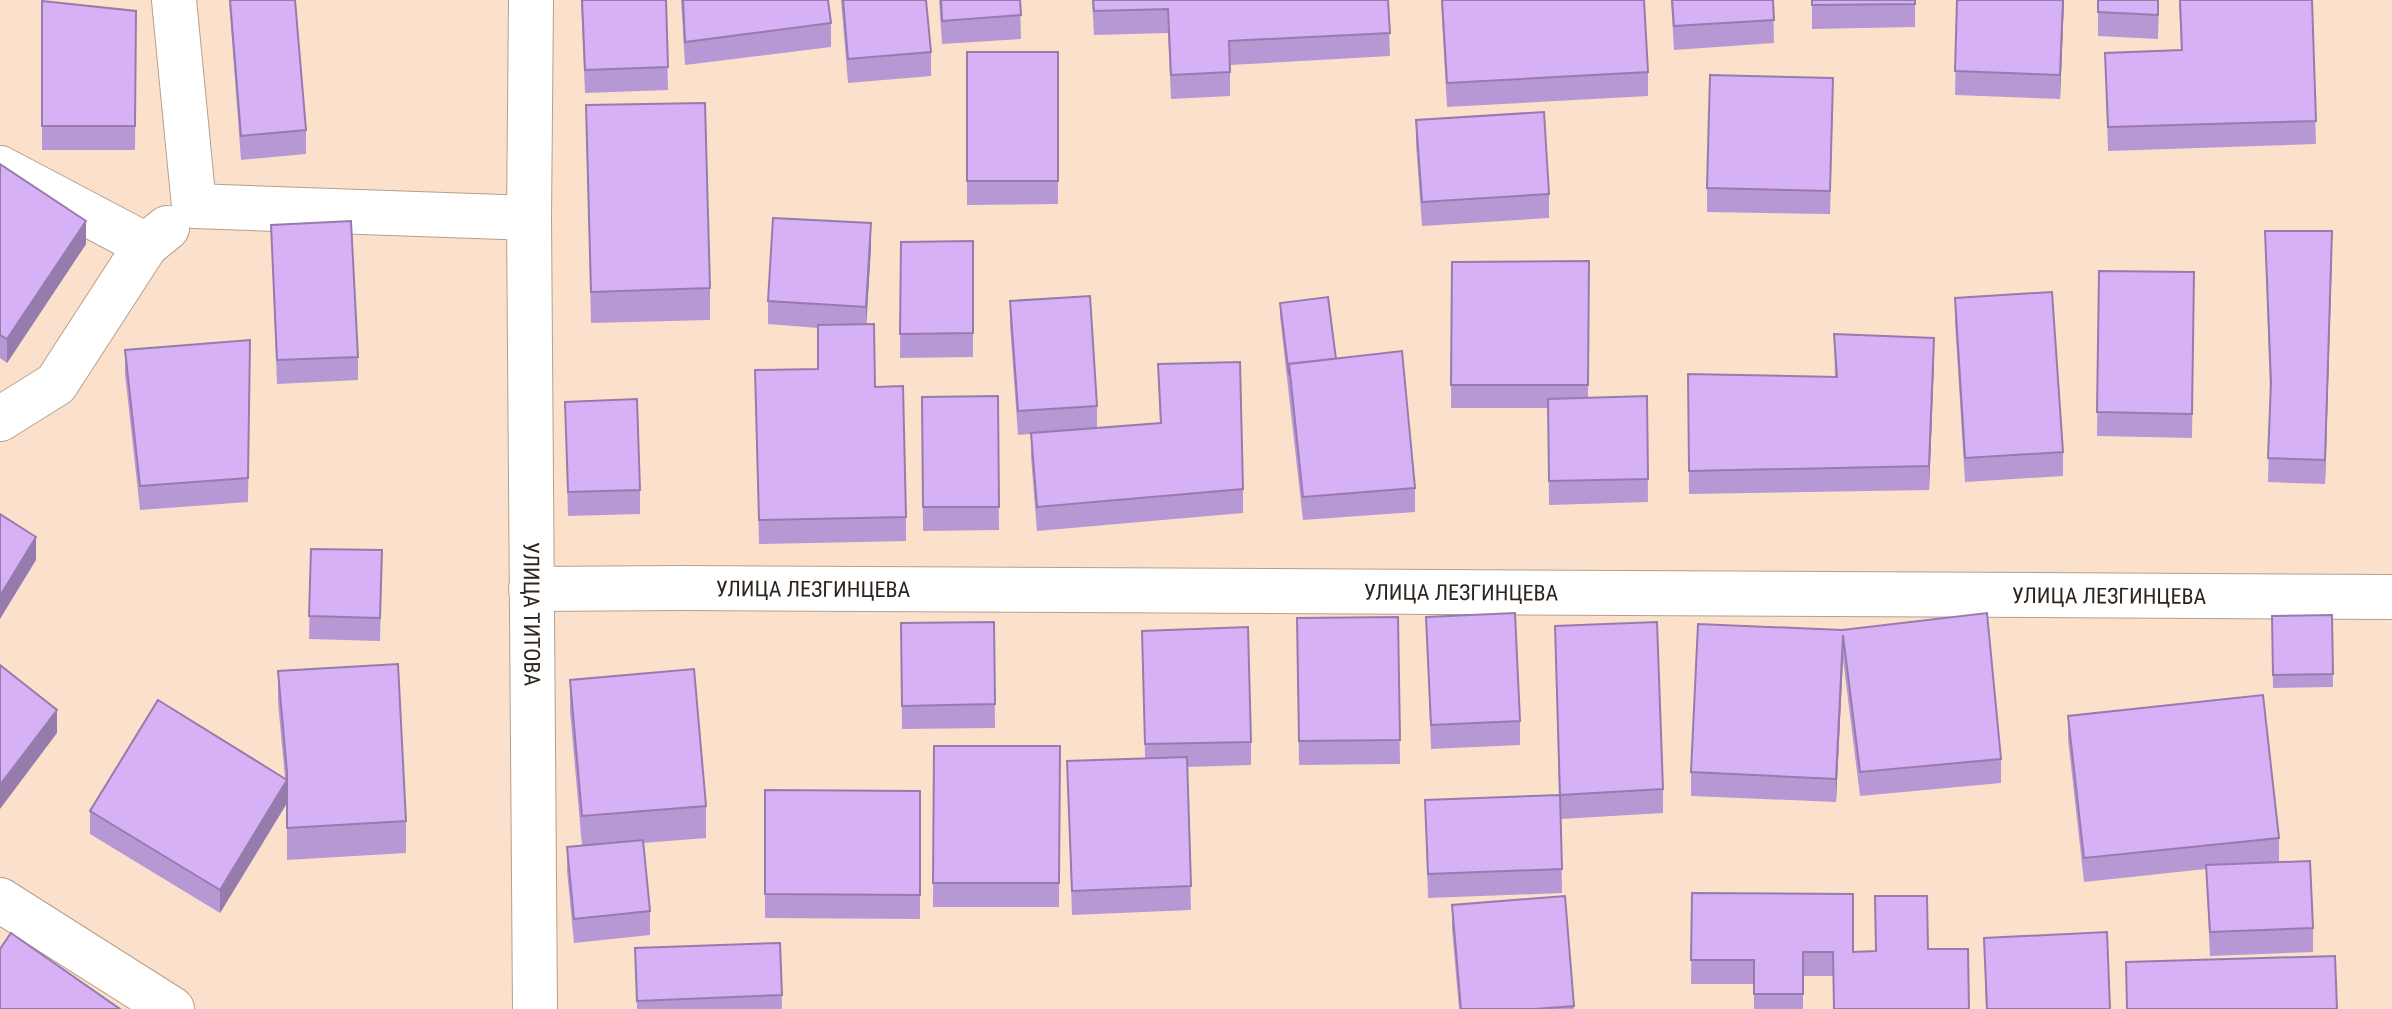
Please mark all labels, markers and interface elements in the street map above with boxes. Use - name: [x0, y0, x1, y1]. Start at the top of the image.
- street label: УЛИЦА ТИТОВА: [518, 542, 545, 686]
- street label: УЛИЦА ЛЕЗГИНЦЕВА: [716, 576, 911, 602]
- street label: УЛИЦА ЛЕЗГИНЦЕВА: [1364, 580, 1559, 606]
- street label: УЛИЦА ЛЕЗГИНЦЕВА: [2012, 583, 2207, 609]

